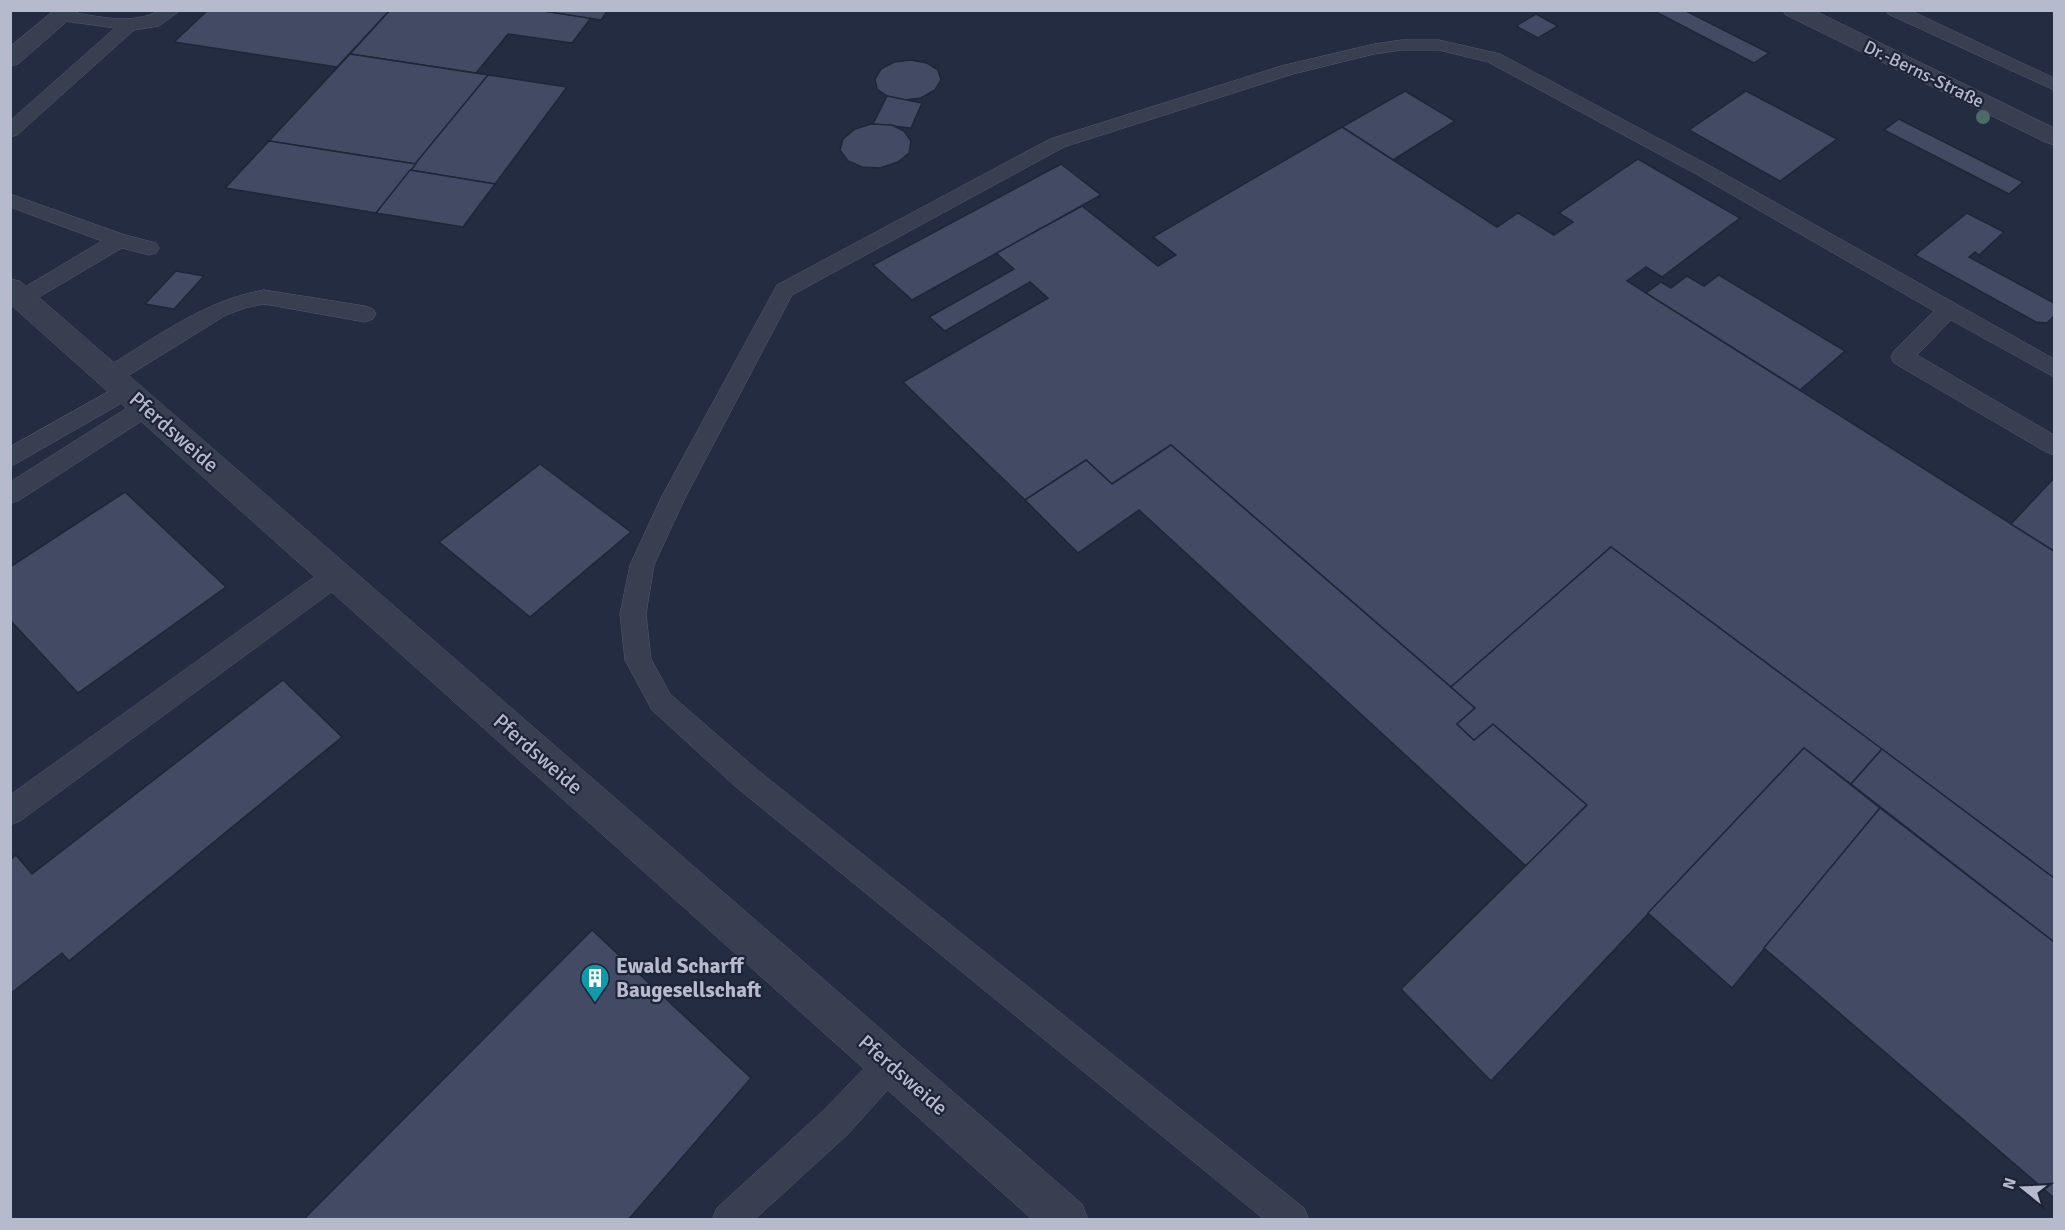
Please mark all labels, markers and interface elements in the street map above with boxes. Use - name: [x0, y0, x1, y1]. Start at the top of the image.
- street label: Dr.-Berns-Straße: [1860, 35, 1988, 113]
- street label: Pferdsweide: [124, 386, 224, 478]
- street label: Pferdsweide: [488, 708, 588, 800]
- place label: Ewald Scharff Baugesellschaft: [616, 953, 762, 1003]
- building icon: Ewald Scharff Baugesellschaft: [579, 962, 611, 1004]
- street label: Pferdsweide: [853, 1029, 953, 1121]
- north arrow: [1993, 1158, 2053, 1218]
- text: N: [1998, 1175, 2021, 1192]

